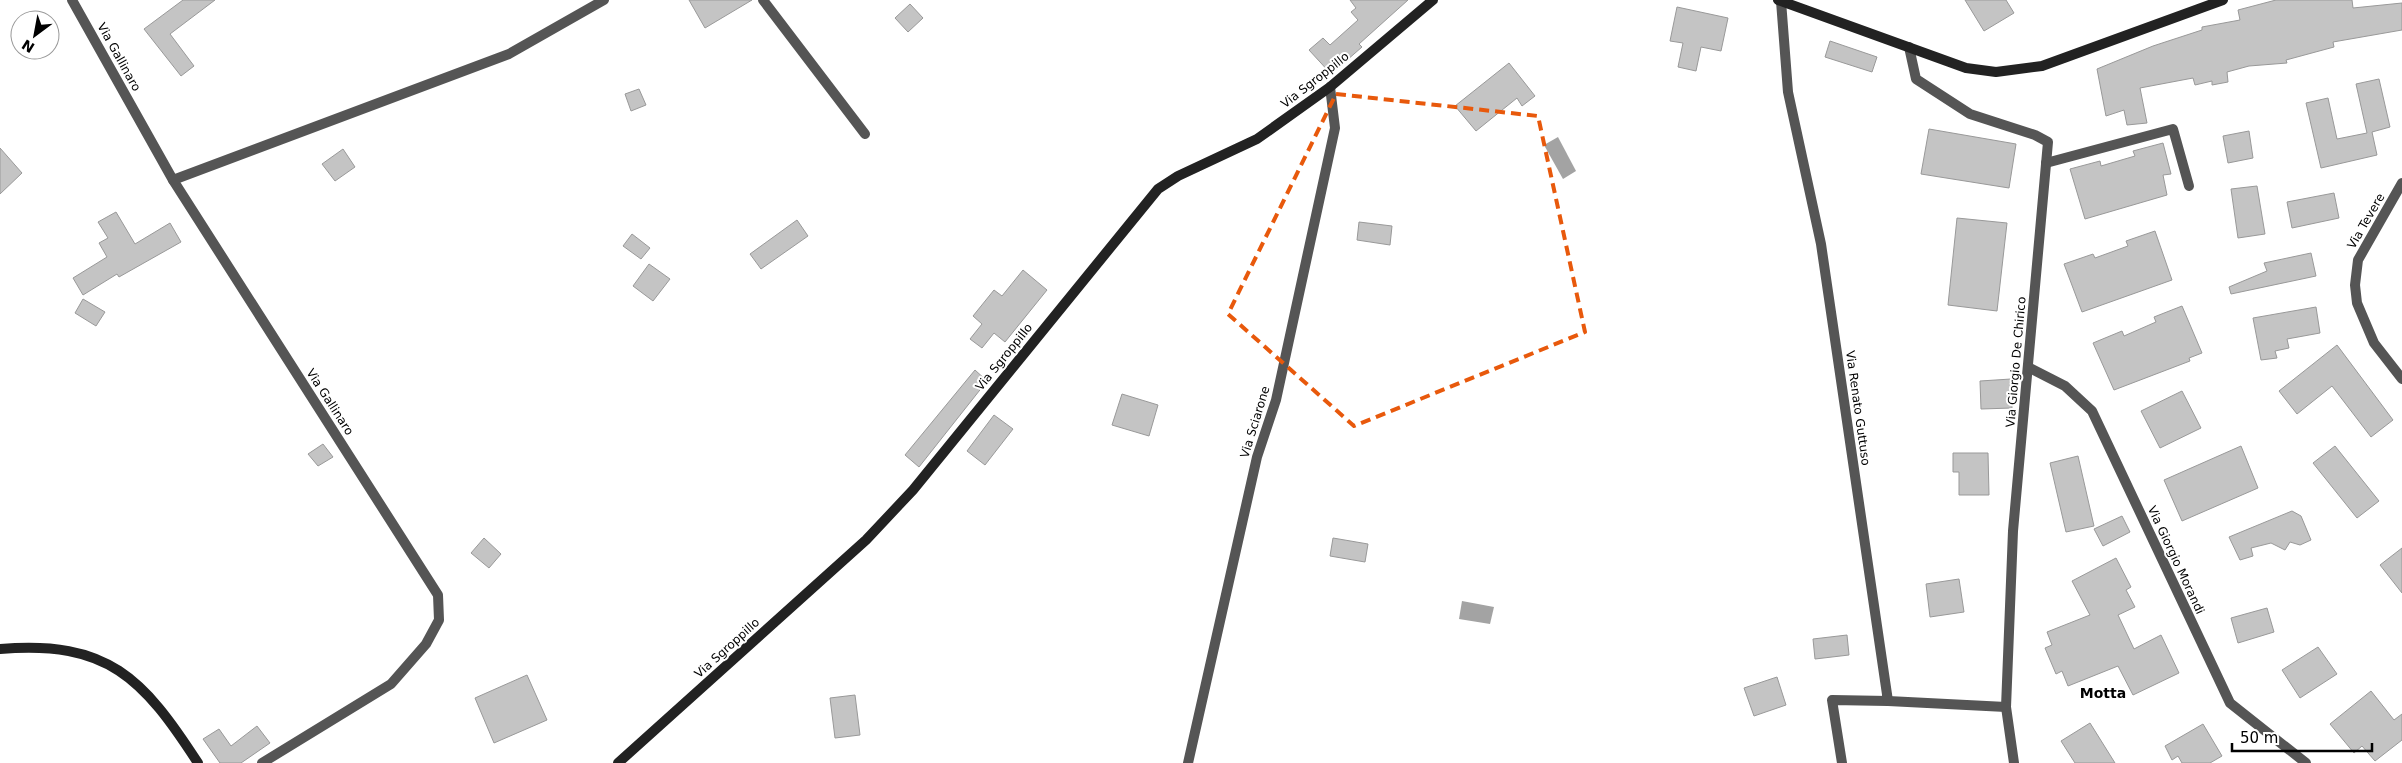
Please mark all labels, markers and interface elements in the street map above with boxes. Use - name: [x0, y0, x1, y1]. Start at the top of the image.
- north arrow: [10, 10, 60, 60]
- street label: Via Gallinaro: [94, 20, 144, 94]
- text: N: [19, 36, 37, 56]
- street label: Via Sgroppillo: [1278, 49, 1352, 111]
- street label: Via Tevere: [2345, 191, 2387, 251]
- street label: Via Giorgio De Chirico: [2003, 296, 2029, 428]
- street label: Via Sgroppillo: [973, 321, 1035, 393]
- street label: Via Renato Guttuso: [1843, 350, 1873, 466]
- street label: Via Gallinaro: [303, 366, 357, 438]
- street label: Via Sciarone: [1237, 384, 1273, 460]
- street label: Via Giorgio Morandi: [2145, 504, 2207, 616]
- street label: Via Sgroppillo: [692, 615, 762, 681]
- district label: Motta: [2080, 685, 2126, 701]
- scale bar: [2232, 720, 2372, 752]
- text: 50 m: [2240, 729, 2278, 747]

